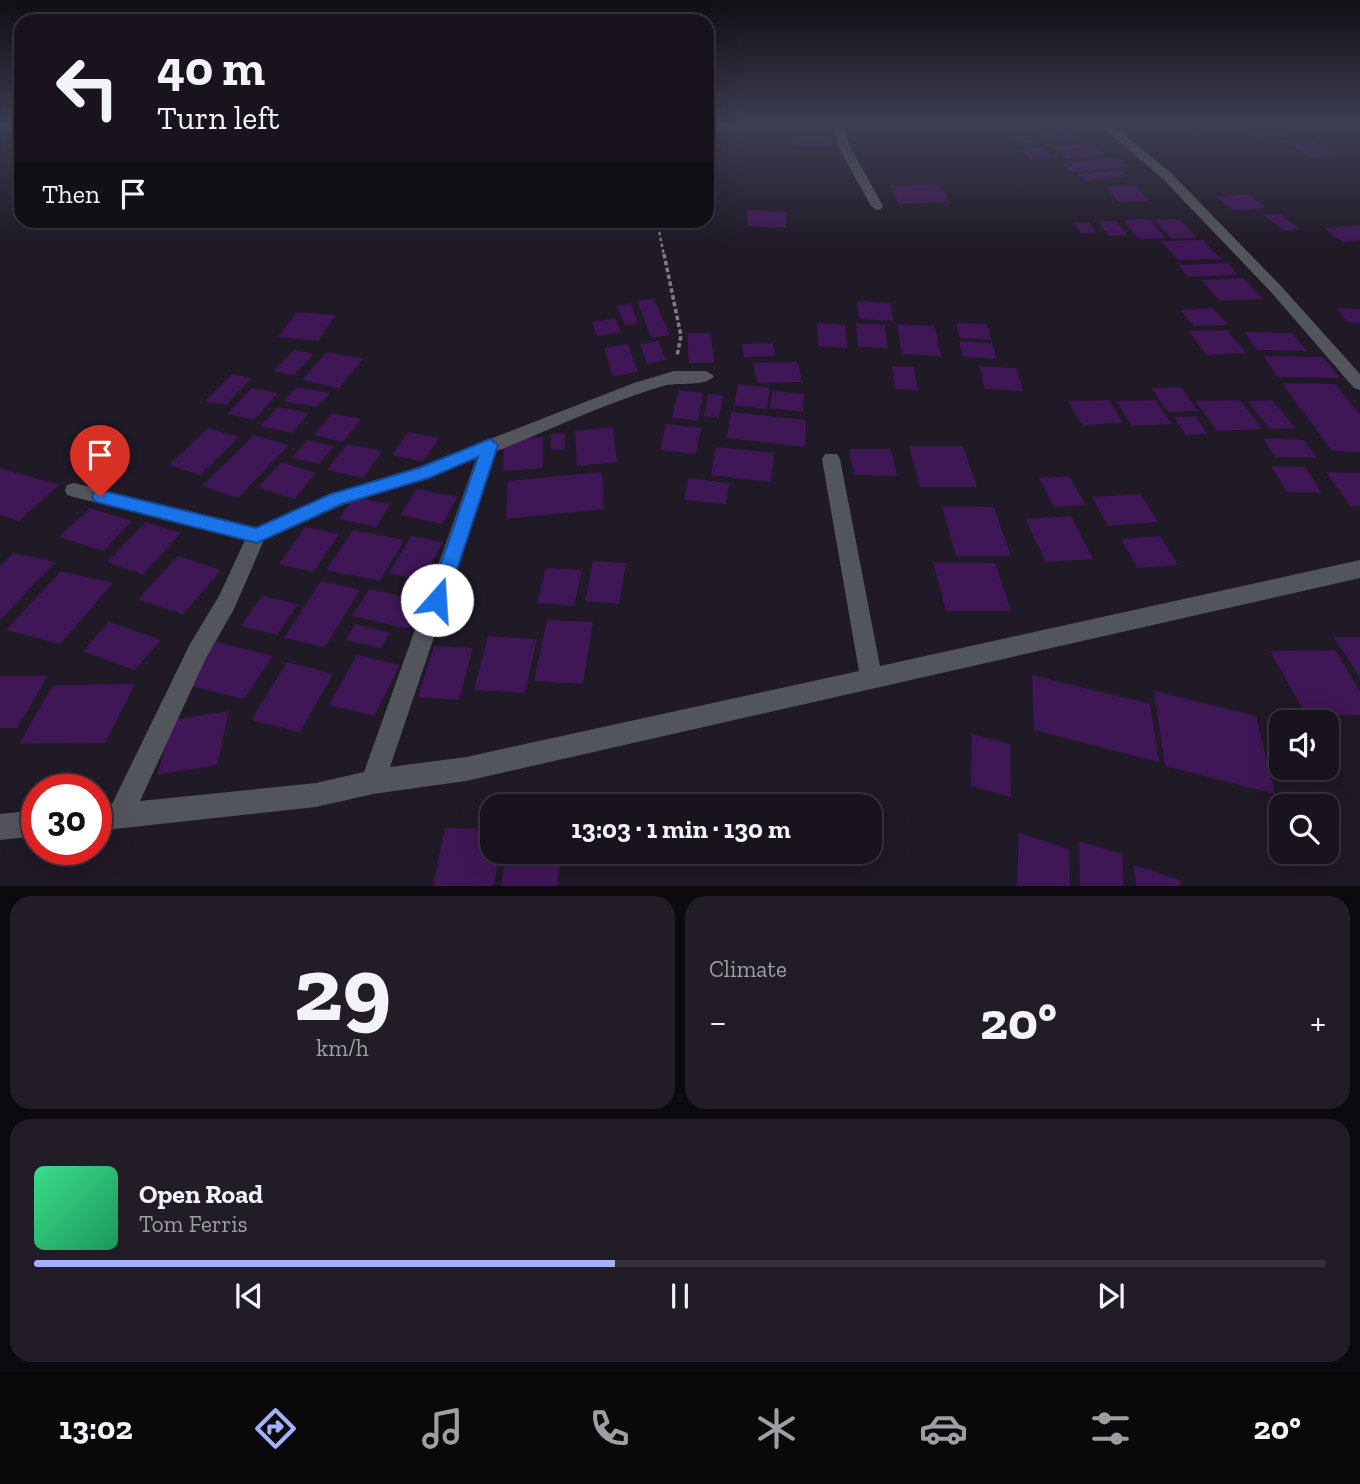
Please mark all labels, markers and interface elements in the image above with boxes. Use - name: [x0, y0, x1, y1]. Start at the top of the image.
- text: 40 m: [157, 39, 265, 98]
- icon: left: [42, 42, 133, 133]
- text: Turn left: [157, 99, 279, 137]
- icon: arrive: [114, 175, 152, 213]
- text: Then: [42, 178, 100, 210]
- pin: [70, 425, 130, 497]
- icon: arrive: [81, 436, 119, 474]
- position arrow: [400, 563, 474, 637]
- map controls: [1269, 710, 1339, 864]
- button: sound: [1269, 710, 1339, 780]
- speed limit sign: 30: [21, 774, 112, 865]
- button: search: [1269, 794, 1339, 864]
- text: 13:03 · 1 min · 130 m: [571, 813, 791, 845]
- text: 29: [294, 934, 391, 1043]
- text: Climate: [709, 955, 787, 983]
- text: 20°: [980, 990, 1057, 1052]
- text: −: [709, 999, 727, 1045]
- text: +: [1310, 999, 1326, 1045]
- text: km/h: [316, 1034, 369, 1062]
- text: Open Road: [139, 1178, 263, 1210]
- text: Tom Ferris: [139, 1210, 248, 1238]
- icon: previous: [230, 1277, 268, 1315]
- icon: pause: [661, 1277, 699, 1315]
- icon: next: [1092, 1277, 1130, 1315]
- icon: directions: [251, 1404, 300, 1453]
- icon: music: [418, 1404, 467, 1453]
- icon: phone: [585, 1404, 634, 1453]
- icon: climate: [752, 1404, 801, 1453]
- icon: car: [919, 1404, 968, 1453]
- icon: filters: [1086, 1404, 1135, 1453]
- text: 13:02: [59, 1409, 133, 1447]
- text: 20°: [1254, 1409, 1301, 1447]

